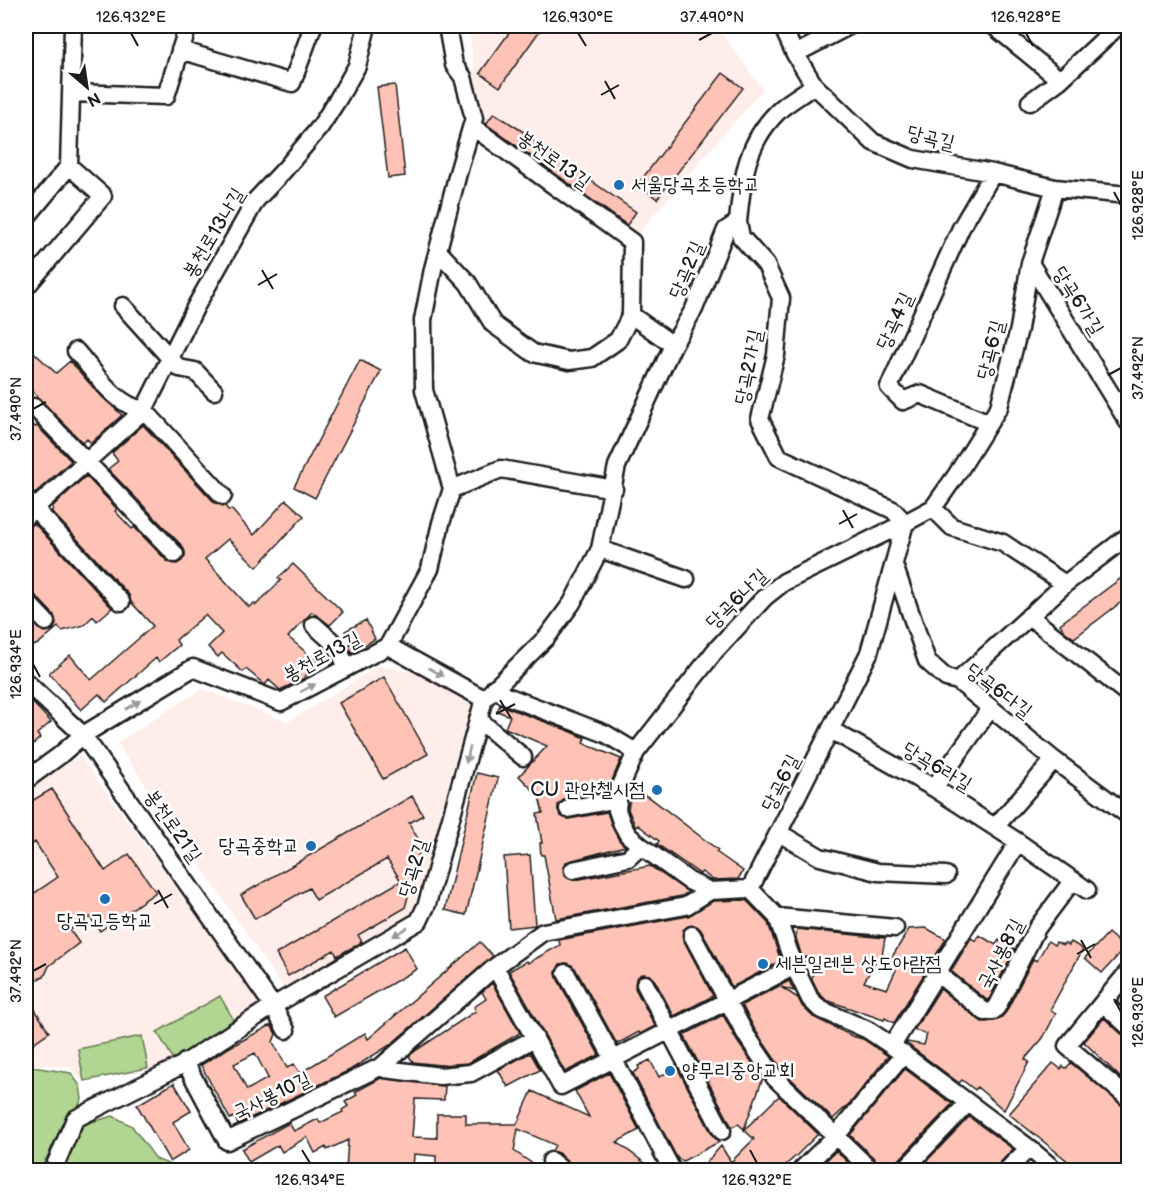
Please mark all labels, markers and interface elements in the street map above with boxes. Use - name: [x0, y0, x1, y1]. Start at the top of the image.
- text: 126.932°E: [96, 8, 166, 27]
- text: 126.930°E: [543, 8, 613, 27]
- text: 37.490°N: [680, 8, 744, 27]
- text: 126.928°E: [991, 8, 1061, 27]
- north arrow: [57, 57, 117, 117]
- text: N: [84, 88, 103, 110]
- street label: 당곡길: [905, 121, 957, 155]
- street label: 봉천로13길: [513, 125, 595, 195]
- text: 126.928°E: [1129, 170, 1148, 240]
- place label: 서울당곡초등학교: [631, 173, 760, 197]
- marker: 서울당곡초등학교: [612, 178, 626, 192]
- street label: 봉천로13나길: [178, 184, 250, 282]
- street label: 당곡2길: [664, 238, 710, 302]
- street label: 당곡6가길: [1048, 262, 1108, 340]
- street label: 당곡4길: [871, 289, 919, 353]
- street label: 당곡6길: [972, 318, 1010, 382]
- street label: 당곡2가길: [730, 327, 768, 407]
- text: 37.492°N: [1129, 336, 1148, 400]
- text: 37.490°N: [7, 377, 26, 441]
- street label: 당곡6나길: [701, 564, 773, 634]
- street label: 봉천로13길: [279, 627, 365, 687]
- text: 126.934°E: [7, 629, 26, 699]
- street label: 당곡6다길: [961, 658, 1037, 724]
- one-way arrow: [428, 667, 445, 677]
- one-way arrow: [300, 683, 317, 693]
- one-way arrow: [125, 699, 141, 710]
- street label: 당곡6라길: [898, 737, 976, 797]
- one-way arrow: [463, 746, 473, 764]
- street label: 당곡6길: [757, 751, 805, 815]
- place label: CU 관악첼시점: [530, 778, 645, 802]
- marker: CU 관악첼시점: [650, 783, 664, 797]
- street label: 봉천로21길: [139, 785, 207, 867]
- place label: 당곡중학교: [219, 834, 299, 858]
- street label: 당곡2길: [394, 836, 434, 900]
- marker: 당곡중학교: [304, 839, 318, 853]
- marker: 당곡고등학교: [98, 892, 112, 906]
- place label: 당곡고등학교: [57, 909, 153, 933]
- street label: 국사봉8길: [973, 915, 1029, 993]
- one-way arrow: [392, 926, 408, 937]
- text: 37.492°N: [7, 939, 26, 1003]
- place label: 세븐일레븐 상도아람점: [775, 952, 941, 976]
- marker: 세븐일레븐 상도아람점: [756, 957, 770, 971]
- text: 126.930°E: [1129, 977, 1148, 1047]
- place label: 양무리중앙교회: [682, 1059, 795, 1083]
- marker: 양무리중앙교회: [663, 1064, 677, 1078]
- street label: 국사봉10길: [229, 1067, 315, 1125]
- text: 126.934°E: [275, 1171, 345, 1190]
- text: 126.932°E: [722, 1171, 792, 1190]

